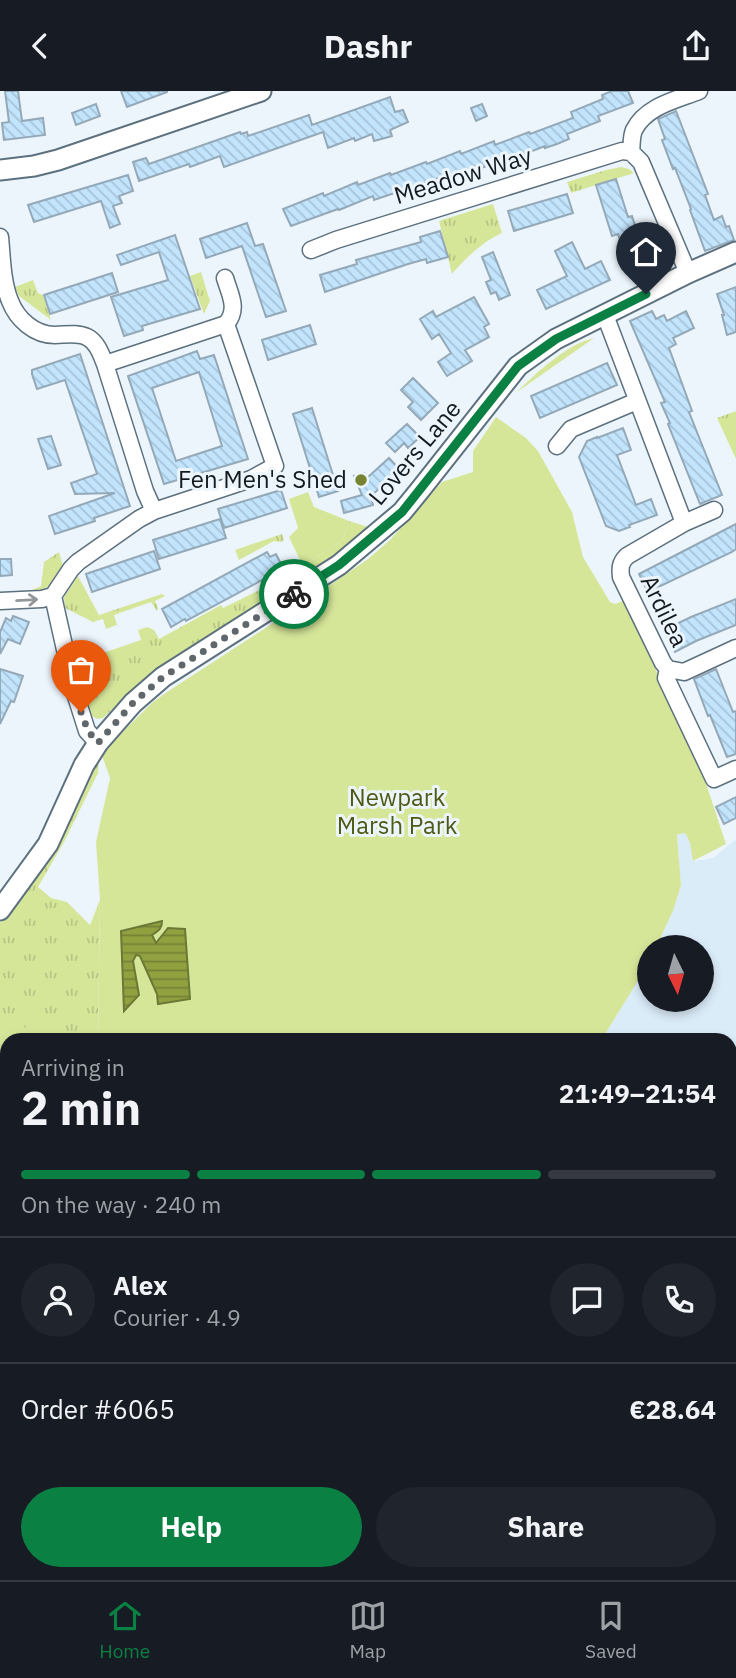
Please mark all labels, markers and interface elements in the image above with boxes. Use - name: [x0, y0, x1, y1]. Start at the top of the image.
- text: Dashr: [324, 25, 412, 67]
- icon: back: [21, 27, 59, 65]
- icon: share: [677, 27, 715, 65]
- street label: Meadow Way: [390, 139, 536, 211]
- pin: [616, 222, 676, 294]
- icon: home: [627, 233, 665, 271]
- street label: Lovers Lane: [361, 393, 468, 512]
- place label: Fen Men's Shed: [178, 463, 347, 495]
- marker: Fen Men's Shed: [353, 472, 369, 488]
- courier: [259, 559, 329, 629]
- street label: Ardilea: [634, 569, 696, 652]
- icon: bike: [275, 575, 313, 613]
- one-way arrow: [15, 593, 38, 606]
- pin: [51, 640, 111, 712]
- icon: bag: [62, 651, 100, 689]
- park label: Newpark Marsh Park: [337, 781, 458, 841]
- north arrow: [637, 935, 714, 1011]
- map controls: [637, 935, 714, 1012]
- text: Arriving in: [21, 1052, 125, 1082]
- text: 21:49–21:54: [559, 1076, 716, 1110]
- text: 2 min: [21, 1078, 141, 1138]
- text: On the way · 240 m: [21, 1189, 221, 1219]
- button: person: [21, 1263, 95, 1337]
- button: chat: [550, 1263, 624, 1337]
- button: phone: [642, 1263, 716, 1337]
- text: Alex: [113, 1268, 167, 1302]
- text: Courier · 4.9: [113, 1302, 241, 1332]
- text: Order #6065: [21, 1392, 175, 1426]
- text: €28.64: [629, 1392, 716, 1426]
- button: Help: [21, 1487, 362, 1567]
- button: Share: [376, 1487, 716, 1567]
- tab: Home: [99, 1597, 150, 1663]
- tab: Map: [349, 1597, 387, 1663]
- tab: Saved: [585, 1597, 637, 1663]

